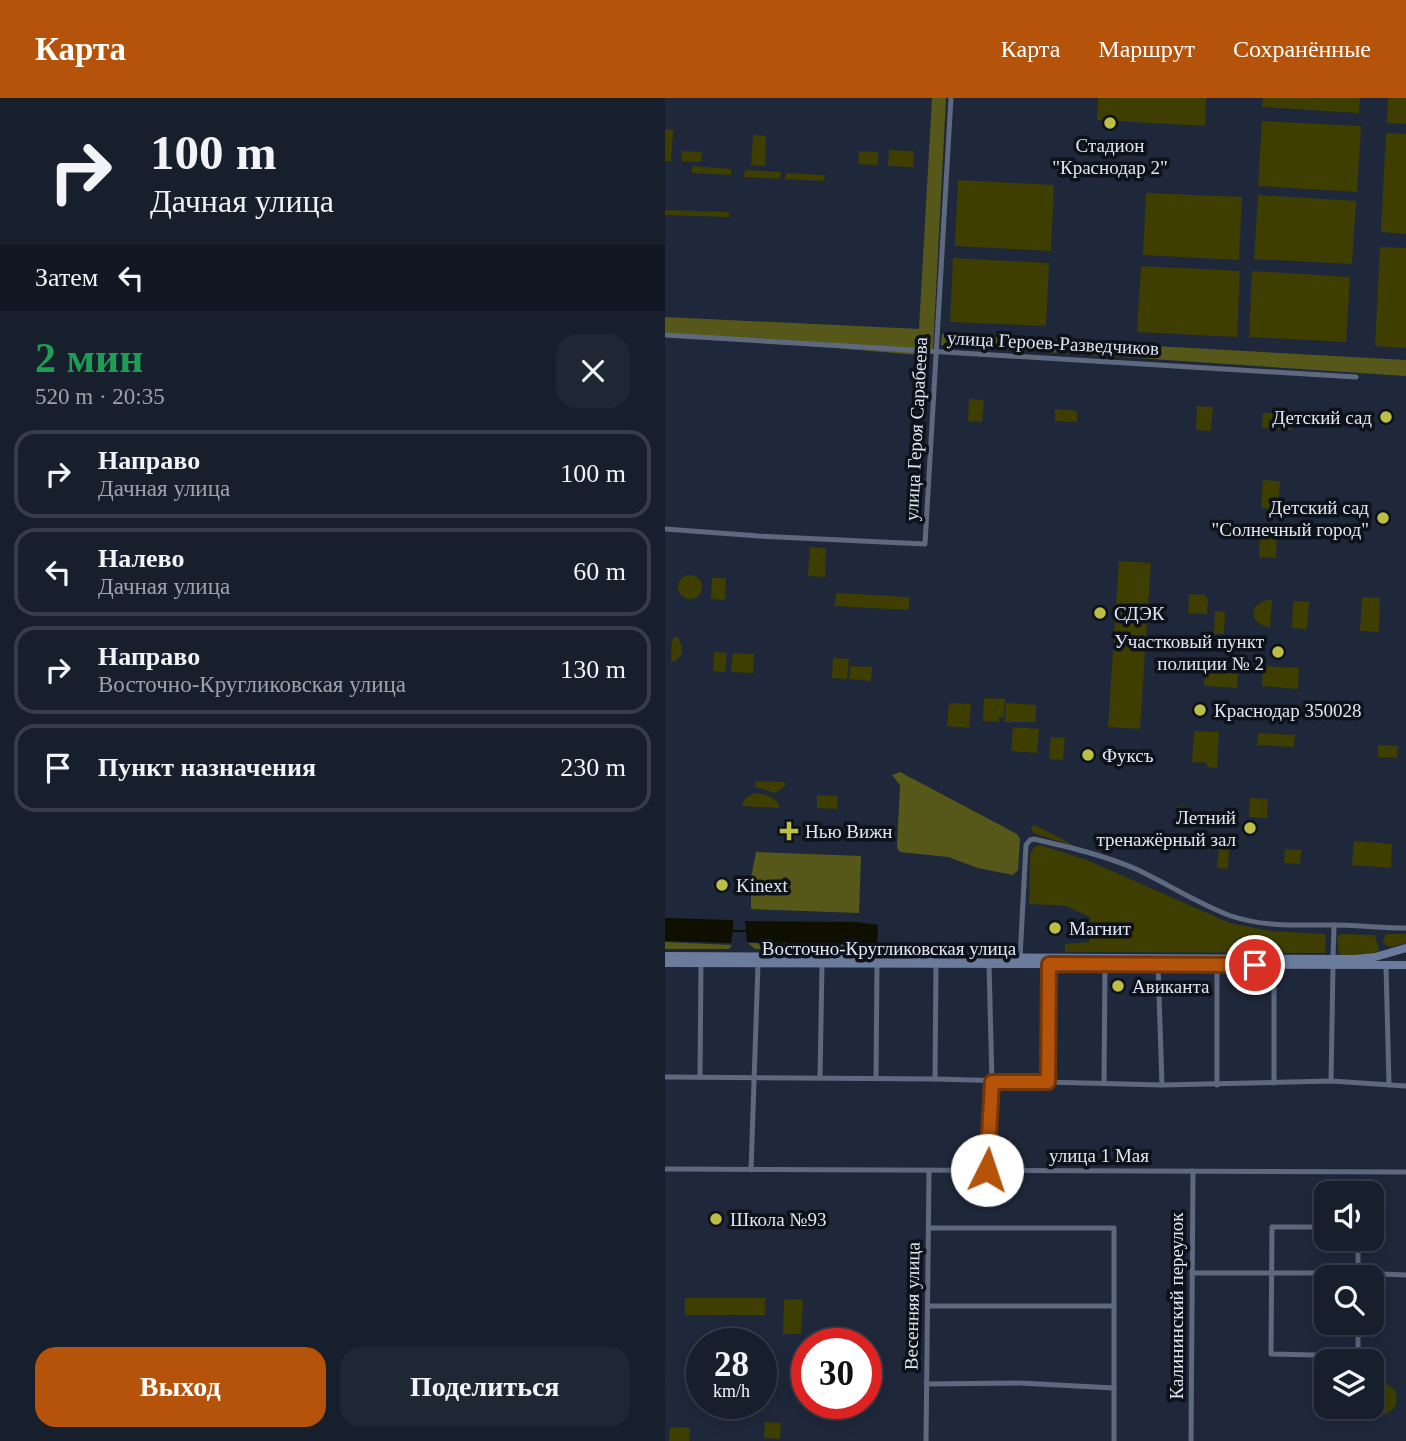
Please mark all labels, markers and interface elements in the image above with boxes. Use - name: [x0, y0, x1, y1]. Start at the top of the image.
- text: Карта: [35, 31, 126, 67]
- text: Карта: [1001, 36, 1060, 62]
- text: Маршрут: [1098, 36, 1195, 62]
- text: Сохранённые: [1233, 36, 1371, 62]
- marker: Стадион "Краснодар 2": [1102, 115, 1118, 131]
- text: 100 m: [150, 125, 277, 180]
- icon: right: [35, 126, 126, 217]
- place label: Стадион "Краснодар 2": [1052, 135, 1168, 178]
- text: Дачная улица: [150, 183, 334, 219]
- icon: left: [112, 259, 150, 297]
- text: Затем: [35, 263, 98, 292]
- street label: улица Героев-Разведчиков: [946, 327, 1160, 359]
- button: close: [556, 334, 630, 408]
- text: 2 мин: [35, 335, 144, 381]
- street label: улица Героя Сарабеева: [901, 336, 931, 522]
- text: 520 m · 20:35: [35, 384, 165, 409]
- place label: Детский сад: [1272, 407, 1372, 428]
- marker: Детский сад: [1378, 409, 1394, 425]
- text: Направо: [98, 446, 200, 475]
- icon: right: [39, 455, 77, 493]
- text: 100 m: [560, 459, 626, 488]
- text: Дачная улица: [98, 476, 230, 501]
- place label: Детский сад "Солнечный город": [1212, 497, 1369, 540]
- marker: Детский сад "Солнечный город": [1375, 510, 1391, 526]
- text: Налево: [98, 544, 184, 573]
- icon: left: [39, 553, 77, 591]
- text: 60 m: [573, 557, 626, 586]
- text: Дачная улица: [98, 574, 230, 599]
- place label: СДЭК: [1114, 603, 1165, 624]
- marker: СДЭК: [1092, 605, 1108, 621]
- place label: Участковый пункт полиции № 2: [1114, 631, 1265, 674]
- text: Направо: [98, 642, 200, 671]
- marker: Участковый пункт полиции № 2: [1270, 644, 1286, 660]
- icon: right: [39, 651, 77, 689]
- text: 130 m: [560, 655, 626, 684]
- text: Восточно-Кругликовская улица: [98, 672, 406, 697]
- place label: Краснодар 350028: [1214, 700, 1362, 721]
- marker: Краснодар 350028: [1192, 702, 1208, 718]
- place label: Фуксъ: [1102, 745, 1154, 766]
- marker: Фуксъ: [1080, 747, 1096, 763]
- icon: arrive: [39, 749, 77, 787]
- text: Пункт назначения: [98, 753, 316, 782]
- text: 230 m: [560, 753, 626, 782]
- place label: Летний тренажёрный зал: [1096, 807, 1237, 850]
- marker: Летний тренажёрный зал: [1242, 820, 1258, 836]
- marker: Нью Вижн: [779, 821, 799, 841]
- place label: Нью Вижн: [805, 821, 892, 842]
- place label: Kinext: [736, 875, 788, 896]
- marker: Kinext: [714, 877, 730, 893]
- place label: Магнит: [1069, 918, 1131, 939]
- marker: Магнит: [1047, 920, 1063, 936]
- pin: [1225, 935, 1285, 995]
- street label: Восточно-Кругликовская улица: [762, 938, 1017, 959]
- icon: arrive: [1236, 946, 1274, 984]
- place label: Авиканта: [1132, 976, 1210, 997]
- marker: Авиканта: [1110, 978, 1126, 994]
- position arrow: [950, 1133, 1024, 1207]
- street label: улица 1 Мая: [1049, 1145, 1149, 1166]
- map controls: [1314, 1181, 1384, 1419]
- button: sound: [1314, 1181, 1384, 1251]
- place label: Школа №93: [730, 1209, 826, 1230]
- marker: Школа №93: [708, 1211, 724, 1227]
- street label: Калининский переулок: [1166, 1212, 1187, 1399]
- street label: Весенняя улица: [900, 1241, 924, 1370]
- button: search: [1314, 1265, 1384, 1335]
- speed limit sign: 30: [791, 1328, 882, 1419]
- text: 28: [714, 1345, 749, 1384]
- button: Выход: [35, 1347, 326, 1427]
- button: Поделиться: [340, 1347, 630, 1427]
- button: layers: [1314, 1349, 1384, 1419]
- text: km/h: [713, 1381, 750, 1401]

